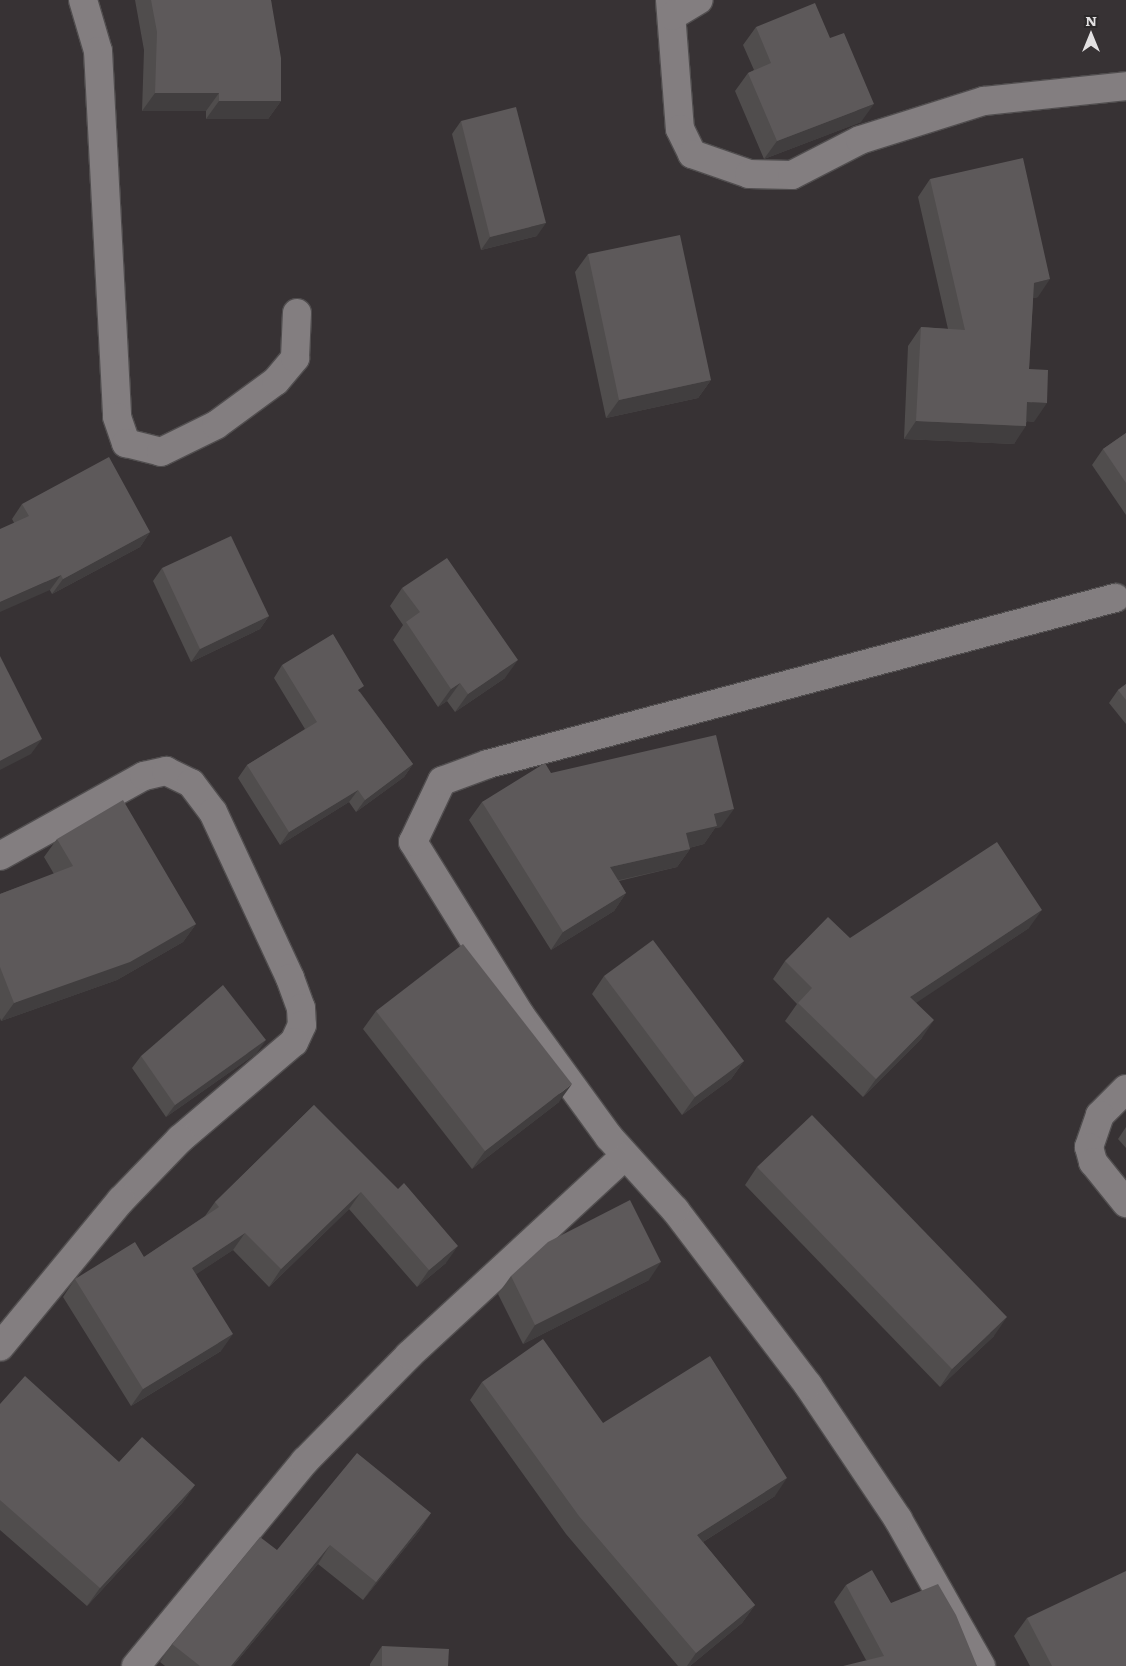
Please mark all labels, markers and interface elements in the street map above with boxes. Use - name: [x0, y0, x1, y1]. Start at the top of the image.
- north arrow: [1066, 10, 1116, 60]
- text: N: [1085, 10, 1097, 30]

